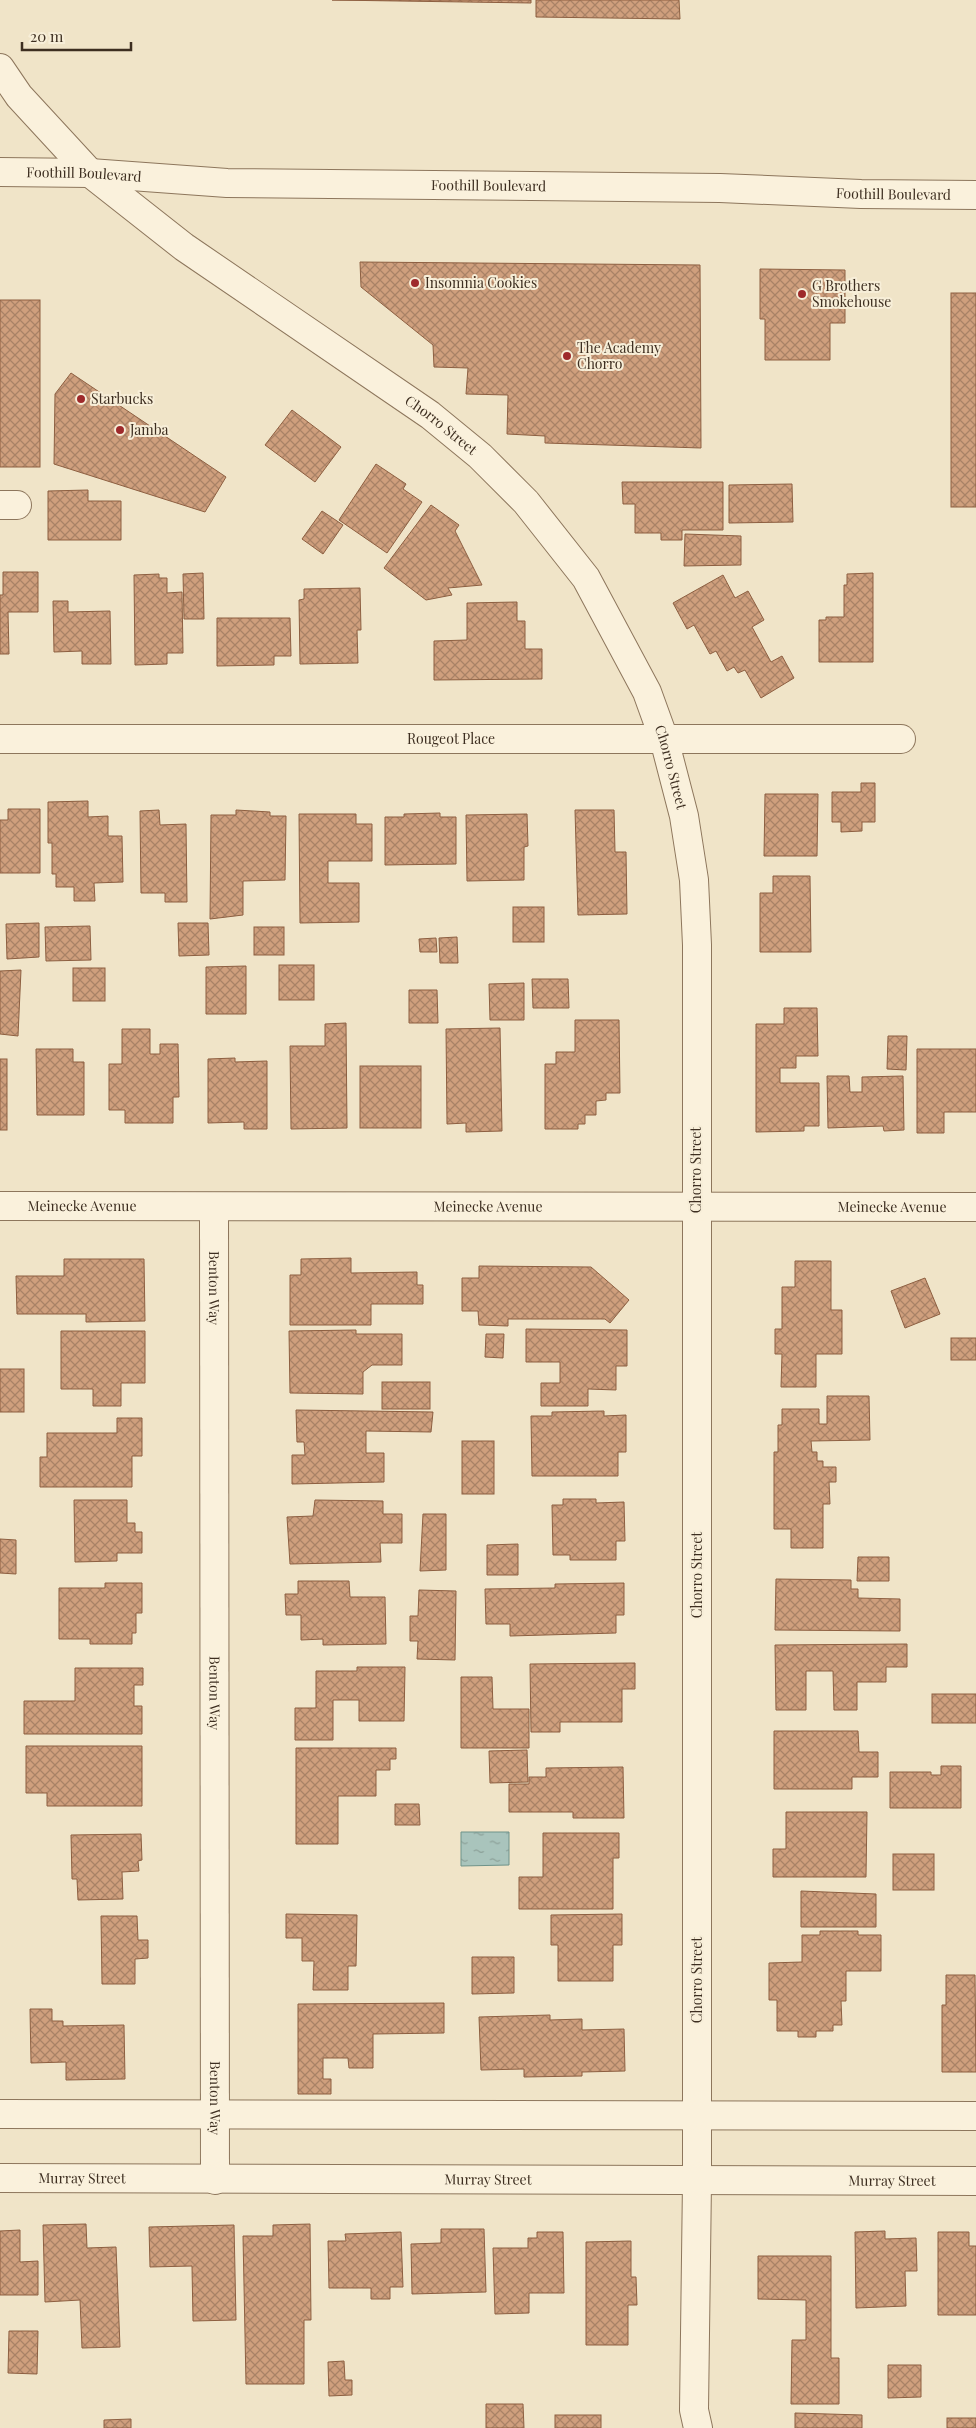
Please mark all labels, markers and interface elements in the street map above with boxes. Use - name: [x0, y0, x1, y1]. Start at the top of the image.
- scale bar: [22, 20, 131, 52]
- text: 20 m: [30, 26, 64, 46]
- street label: Foothill Boulevard: [26, 162, 142, 186]
- street label: Foothill Boulevard: [431, 175, 546, 195]
- street label: Foothill Boulevard: [836, 183, 951, 204]
- place label: Insomnia Cookies: [425, 273, 537, 292]
- place label: G Brothers Smokehouse: [812, 276, 891, 311]
- marker: Insomnia Cookies: [409, 277, 421, 289]
- marker: G Brothers Smokehouse: [796, 288, 808, 300]
- place label: The Academy Chorro: [577, 338, 661, 373]
- marker: The Academy Chorro: [561, 350, 573, 362]
- place label: Starbucks: [91, 389, 153, 408]
- street label: Chorro Street: [401, 391, 482, 460]
- marker: Starbucks: [75, 393, 87, 405]
- place label: Jamba: [129, 420, 169, 439]
- marker: Jamba: [114, 424, 126, 436]
- street label: Chorro Street: [651, 722, 692, 812]
- street label: Rougeot Place: [407, 729, 495, 748]
- street label: Chorro Street: [686, 1126, 705, 1213]
- street label: Meinecke Avenue: [27, 1196, 137, 1215]
- street label: Meinecke Avenue: [433, 1196, 543, 1216]
- street label: Meinecke Avenue: [837, 1197, 947, 1216]
- street label: Benton Way: [205, 1251, 224, 1325]
- street label: Chorro Street: [687, 1531, 706, 1618]
- street label: Benton Way: [205, 1656, 225, 1730]
- street label: Chorro Street: [687, 1936, 706, 2023]
- street label: Benton Way: [206, 2061, 225, 2135]
- street label: Murray Street: [38, 2168, 127, 2187]
- street label: Murray Street: [444, 2169, 533, 2189]
- street label: Murray Street: [848, 2171, 937, 2190]

